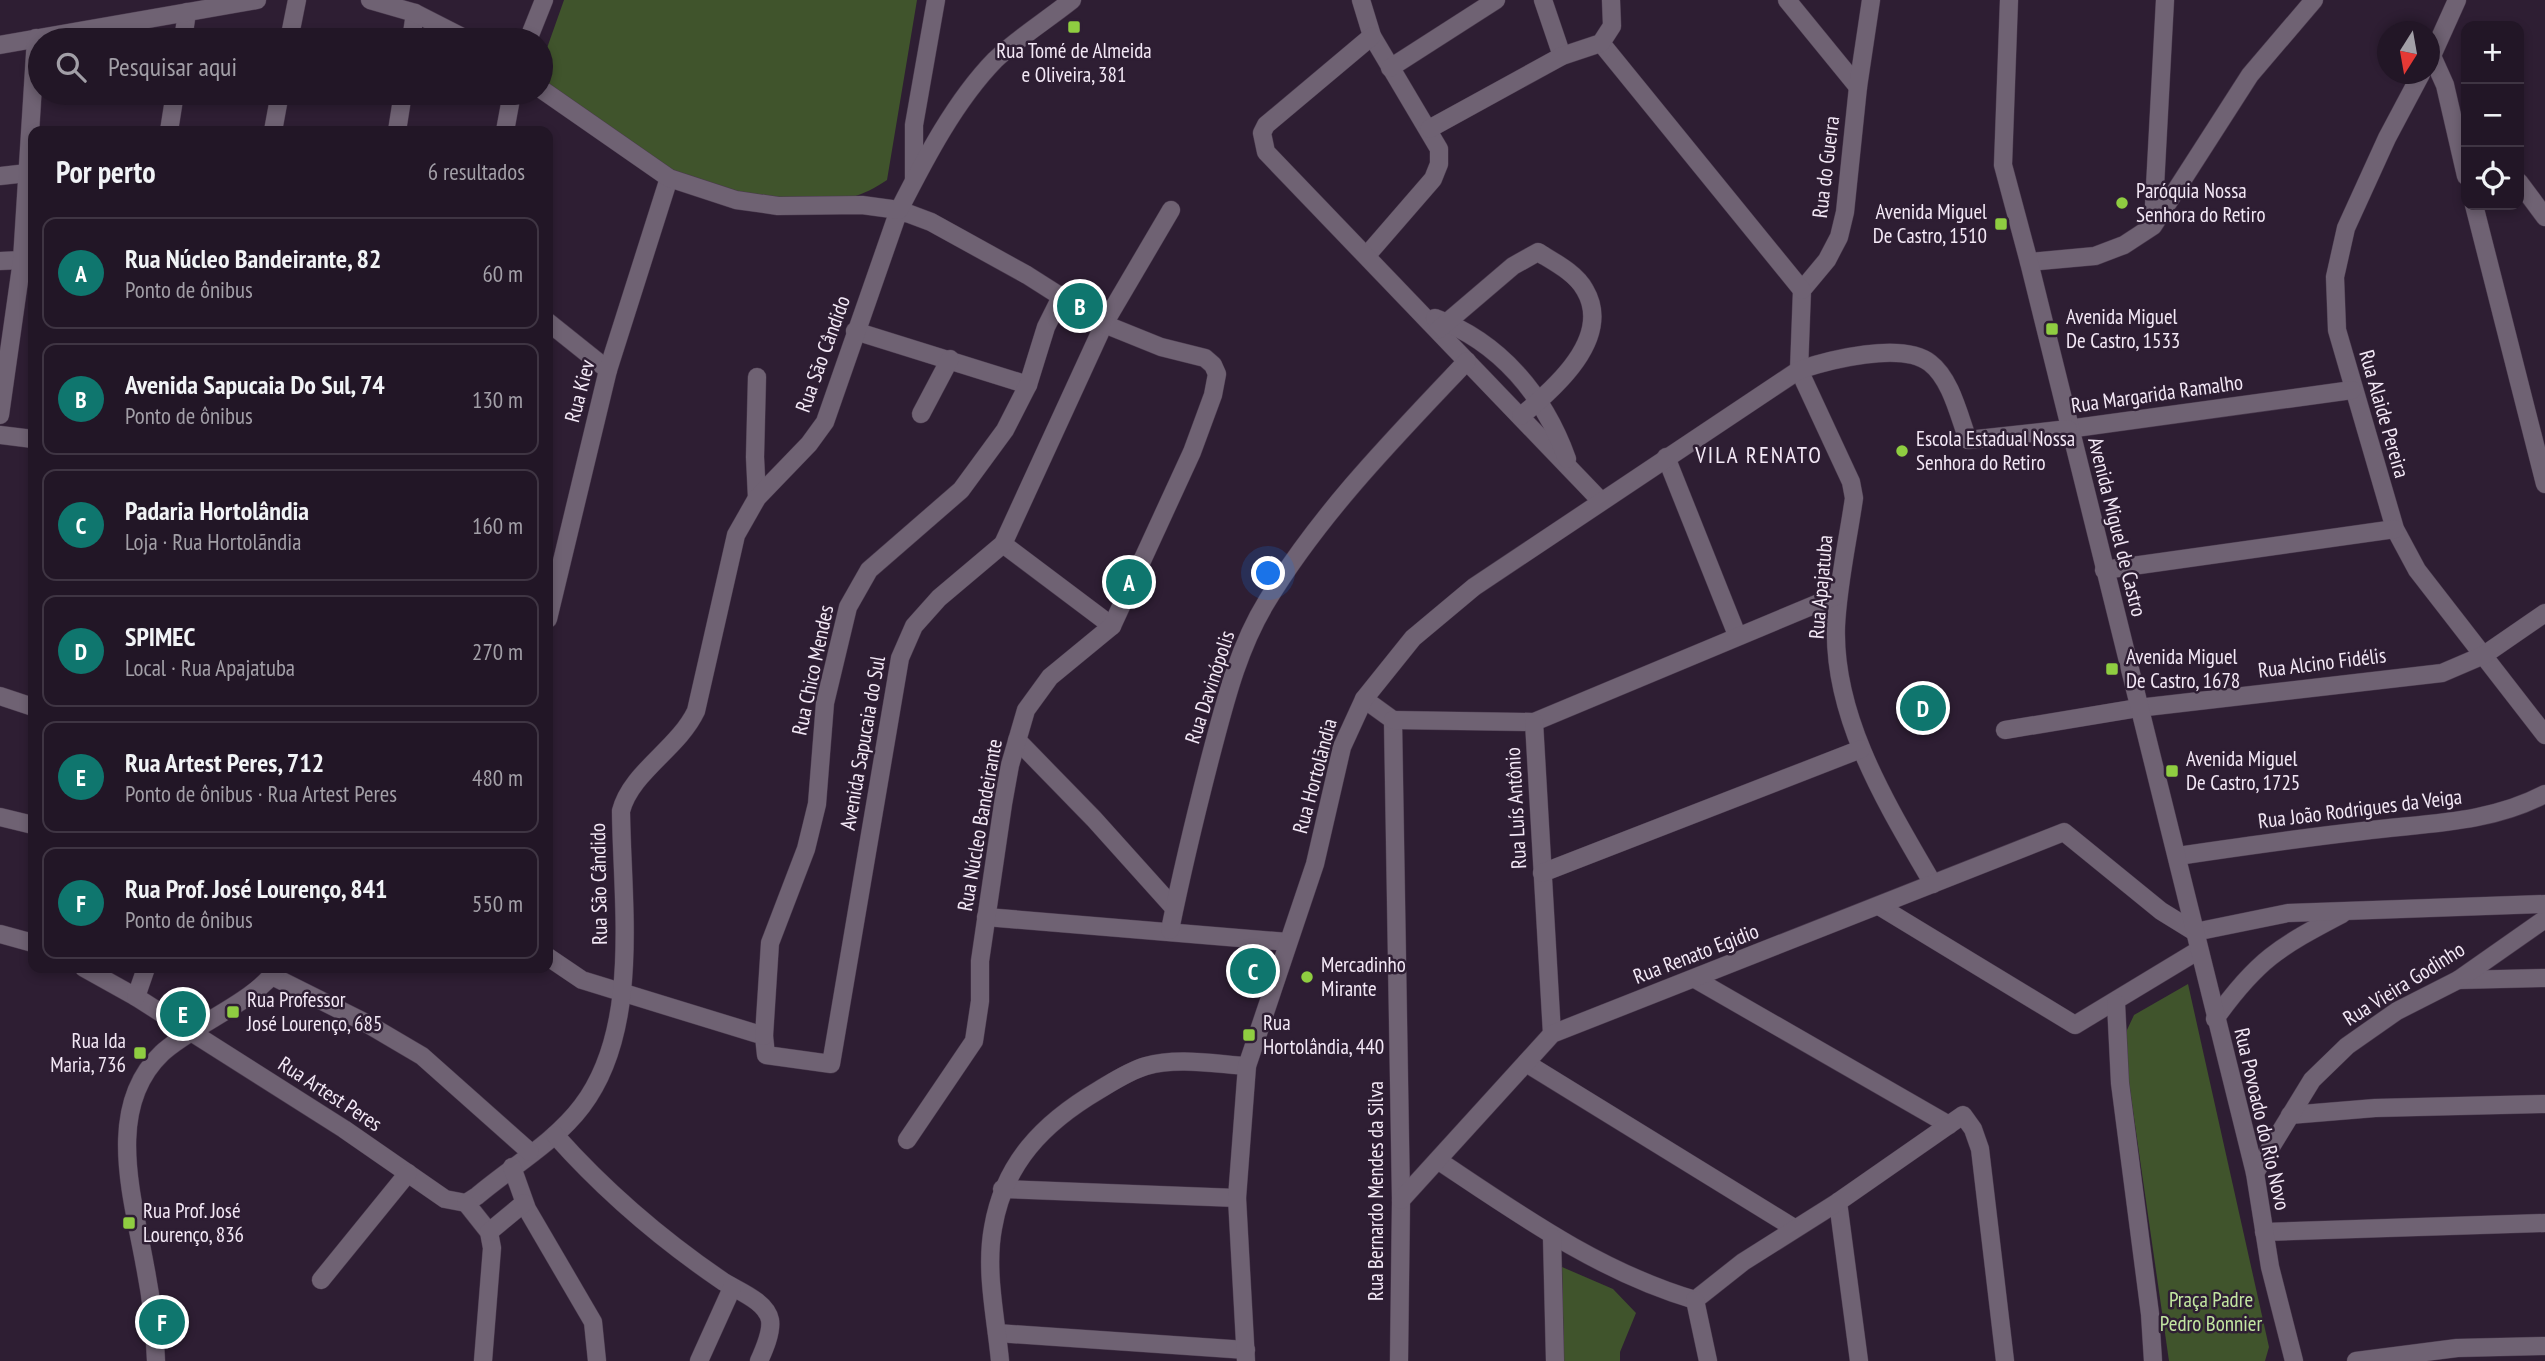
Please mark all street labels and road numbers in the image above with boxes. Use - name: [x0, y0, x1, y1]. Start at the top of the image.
- street label: Rua do Guerra: [1806, 114, 1845, 220]
- street label: Rua São Cândido: [789, 292, 856, 416]
- street label: Rua Alaide Pereira: [2353, 347, 2416, 481]
- street label: Rua Kiev: [558, 356, 601, 425]
- street label: Rua Margarida Ramalho: [2069, 368, 2244, 419]
- street label: Avenida Miguel de Castro: [2082, 435, 2153, 619]
- street label: Rua Apajatuba: [1803, 534, 1838, 640]
- street label: Rua Chico Mendes: [786, 602, 839, 737]
- street label: Rua Davinópolis: [1179, 627, 1240, 747]
- street label: Rua Alcino Fidélis: [2256, 641, 2387, 684]
- street label: Avenida Sapucaia do Sul: [834, 654, 891, 832]
- street label: Rua Hortolãndia: [1286, 715, 1343, 836]
- street label: Rua Núcleo Bandeirante: [951, 737, 1008, 913]
- street label: Rua Luís Antônio: [1499, 746, 1532, 870]
- street label: Rua João Rodrigues da Veiga: [2257, 783, 2463, 834]
- street label: Rua São Cândido: [584, 823, 613, 945]
- street label: Rua Renato Egidio: [1629, 917, 1762, 990]
- street label: Rua Vieira Godinho: [2338, 935, 2470, 1032]
- street label: Rua Povoado do Rio Novo: [2228, 1025, 2297, 1213]
- street label: Rua Artest Peres: [273, 1050, 387, 1137]
- street label: Rua Bernardo Mendes da Silva: [1362, 1081, 1389, 1301]

